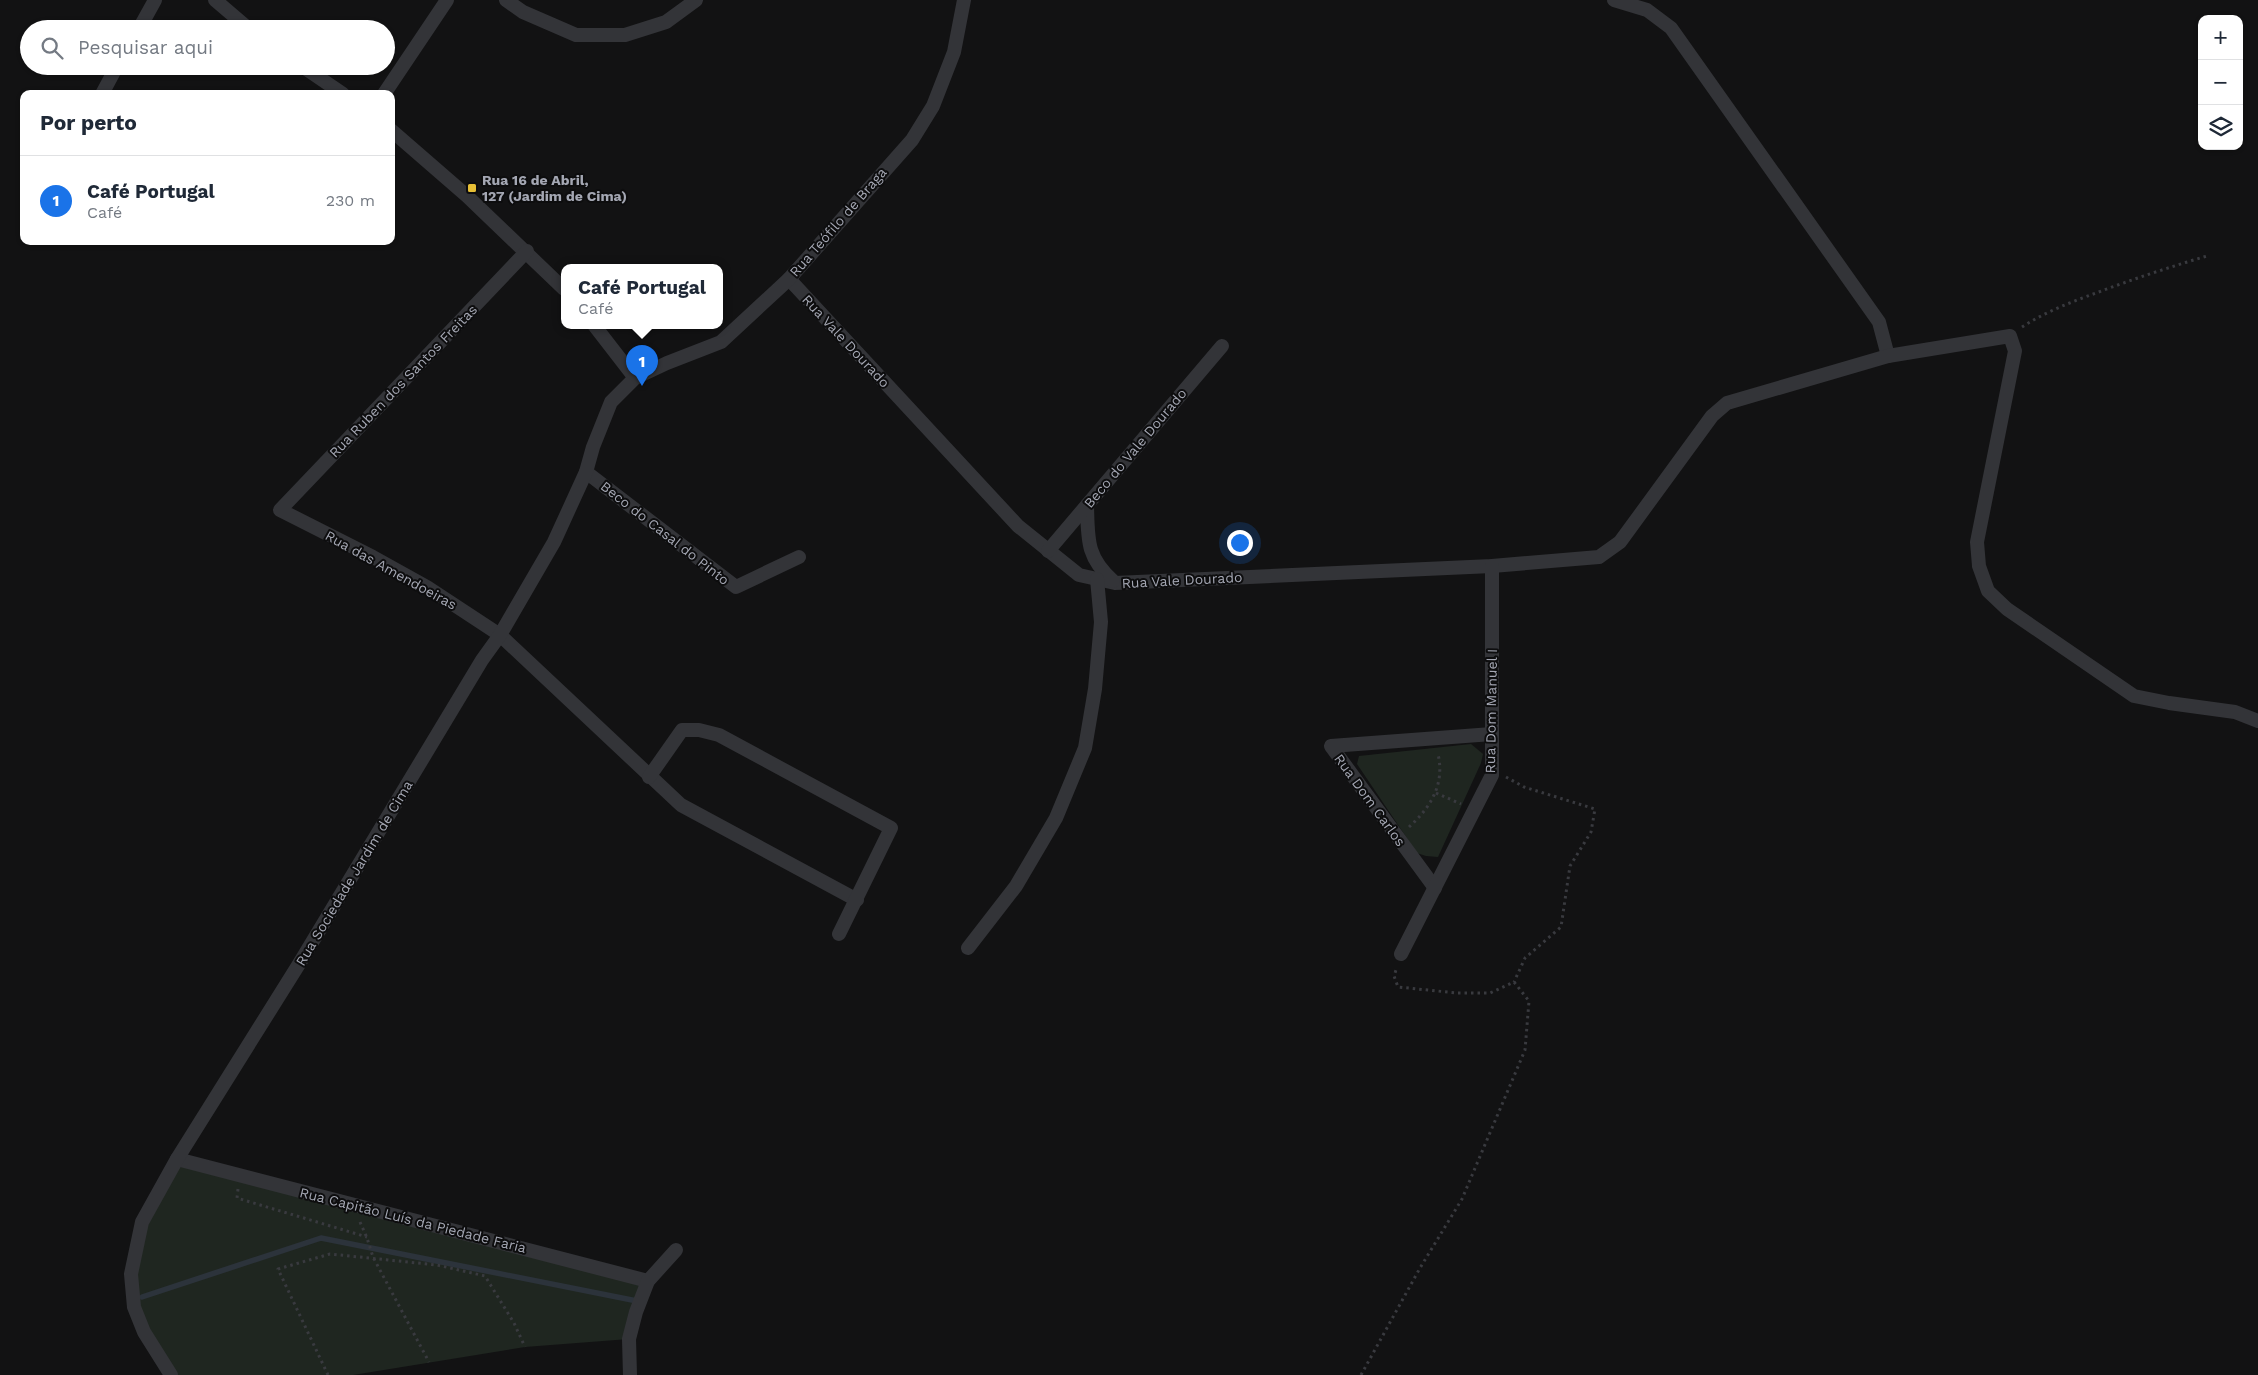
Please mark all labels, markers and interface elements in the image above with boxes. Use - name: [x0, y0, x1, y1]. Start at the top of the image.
- map controls: [2198, 15, 2243, 150]
- button: +: [2198, 15, 2243, 60]
- search box: [20, 20, 395, 75]
- icon: search: [38, 34, 66, 62]
- text: Pesquisar aqui: [78, 36, 213, 59]
- button: −: [2198, 60, 2243, 105]
- button: layers: [2198, 105, 2243, 150]
- text: Por perto: [40, 110, 137, 135]
- street label: Rua Teófilo de Braga: [786, 164, 890, 280]
- place label: Rua 16 de Abril, 127 (Jardim de Cima): [482, 172, 627, 204]
- text: Café Portugal: [87, 180, 215, 203]
- marker: Rua 16 de Abril, 127 (Jardim de Cima): [466, 182, 478, 194]
- text: 1: [53, 191, 59, 210]
- text: 230 m: [326, 191, 375, 210]
- text: Café: [87, 203, 122, 222]
- popup: [561, 264, 723, 329]
- text: Café Portugal: [578, 276, 706, 299]
- street label: Rua Vale Dourado: [799, 291, 893, 391]
- text: Café: [578, 299, 613, 318]
- street label: Rua Ruben dos Santos Freitas: [326, 301, 480, 461]
- pin: 1: [626, 345, 658, 386]
- street label: Beco do Vale Dourado: [1080, 385, 1190, 511]
- street label: Beco do Casal do Pinto: [598, 478, 732, 588]
- street label: Rua das Amendoeiras: [323, 527, 459, 613]
- your location: [1227, 530, 1253, 556]
- street label: Rua Vale Dourado: [1121, 569, 1243, 591]
- street label: Rua Dom Manuel I: [1482, 649, 1500, 773]
- street label: Rua Dom Carlos: [1331, 751, 1409, 849]
- street label: Rua Sociedade Jardim de Cima: [292, 777, 416, 968]
- street label: Rua Capitão Luís da Piedade Faria: [298, 1184, 528, 1256]

